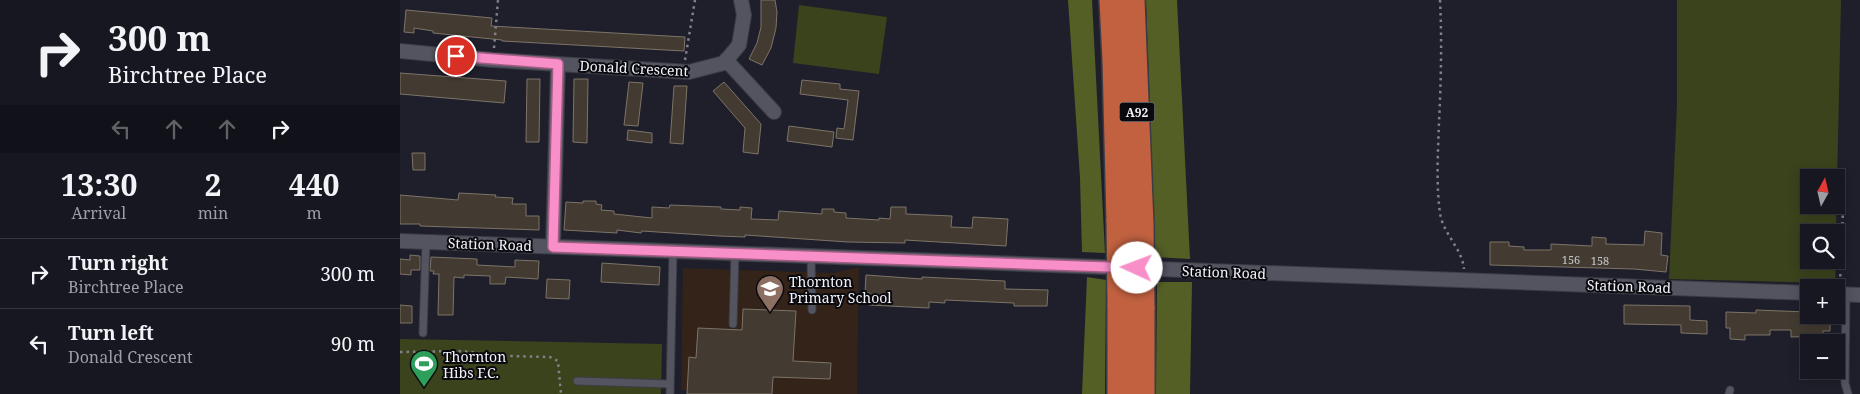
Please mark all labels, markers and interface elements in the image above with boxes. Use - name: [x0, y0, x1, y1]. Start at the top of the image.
- text: 300 m: [108, 14, 211, 61]
- icon: right: [25, 20, 90, 85]
- pin: [435, 35, 477, 77]
- icon: arrive: [442, 42, 470, 70]
- street label: Donald Crescent: [579, 56, 689, 80]
- text: Birchtree Place: [108, 59, 267, 89]
- road number: A92: [1120, 102, 1154, 121]
- icon: left: [107, 115, 135, 143]
- icon: ahead: [160, 115, 188, 143]
- icon: ahead: [213, 115, 241, 143]
- icon: right: [266, 115, 294, 143]
- text: 13:30: [60, 164, 137, 205]
- text: 2: [205, 164, 221, 205]
- text: 440: [289, 164, 340, 205]
- north arrow: [1800, 169, 1845, 214]
- map controls: [1800, 169, 1845, 379]
- text: Arrival: [72, 202, 126, 224]
- text: min: [198, 202, 228, 224]
- text: m: [307, 202, 322, 224]
- button: search: [1800, 224, 1845, 269]
- street label: Station Road: [448, 233, 533, 255]
- position arrow: [1110, 241, 1162, 293]
- text: Turn right: [68, 250, 168, 276]
- house number: 156: [1562, 252, 1580, 267]
- house number: 158: [1591, 253, 1609, 268]
- icon: right: [25, 260, 53, 288]
- text: 300 m: [320, 261, 375, 287]
- street label: Station Road: [1182, 261, 1267, 283]
- place label: Thornton Primary School: [789, 272, 892, 307]
- school or university icon: Thornton Primary School: [755, 274, 785, 313]
- street label: Station Road: [1587, 275, 1672, 297]
- text: Birchtree Place: [68, 276, 184, 298]
- button: +: [1800, 279, 1845, 324]
- text: Turn left: [68, 320, 154, 346]
- icon: left: [25, 330, 53, 358]
- text: 90 m: [331, 331, 375, 357]
- button: −: [1800, 334, 1845, 379]
- text: Donald Crescent: [68, 346, 193, 368]
- place label: Thornton Hibs F.C.: [443, 347, 506, 382]
- sports icon: Thornton Hibs F.C.: [409, 349, 439, 388]

